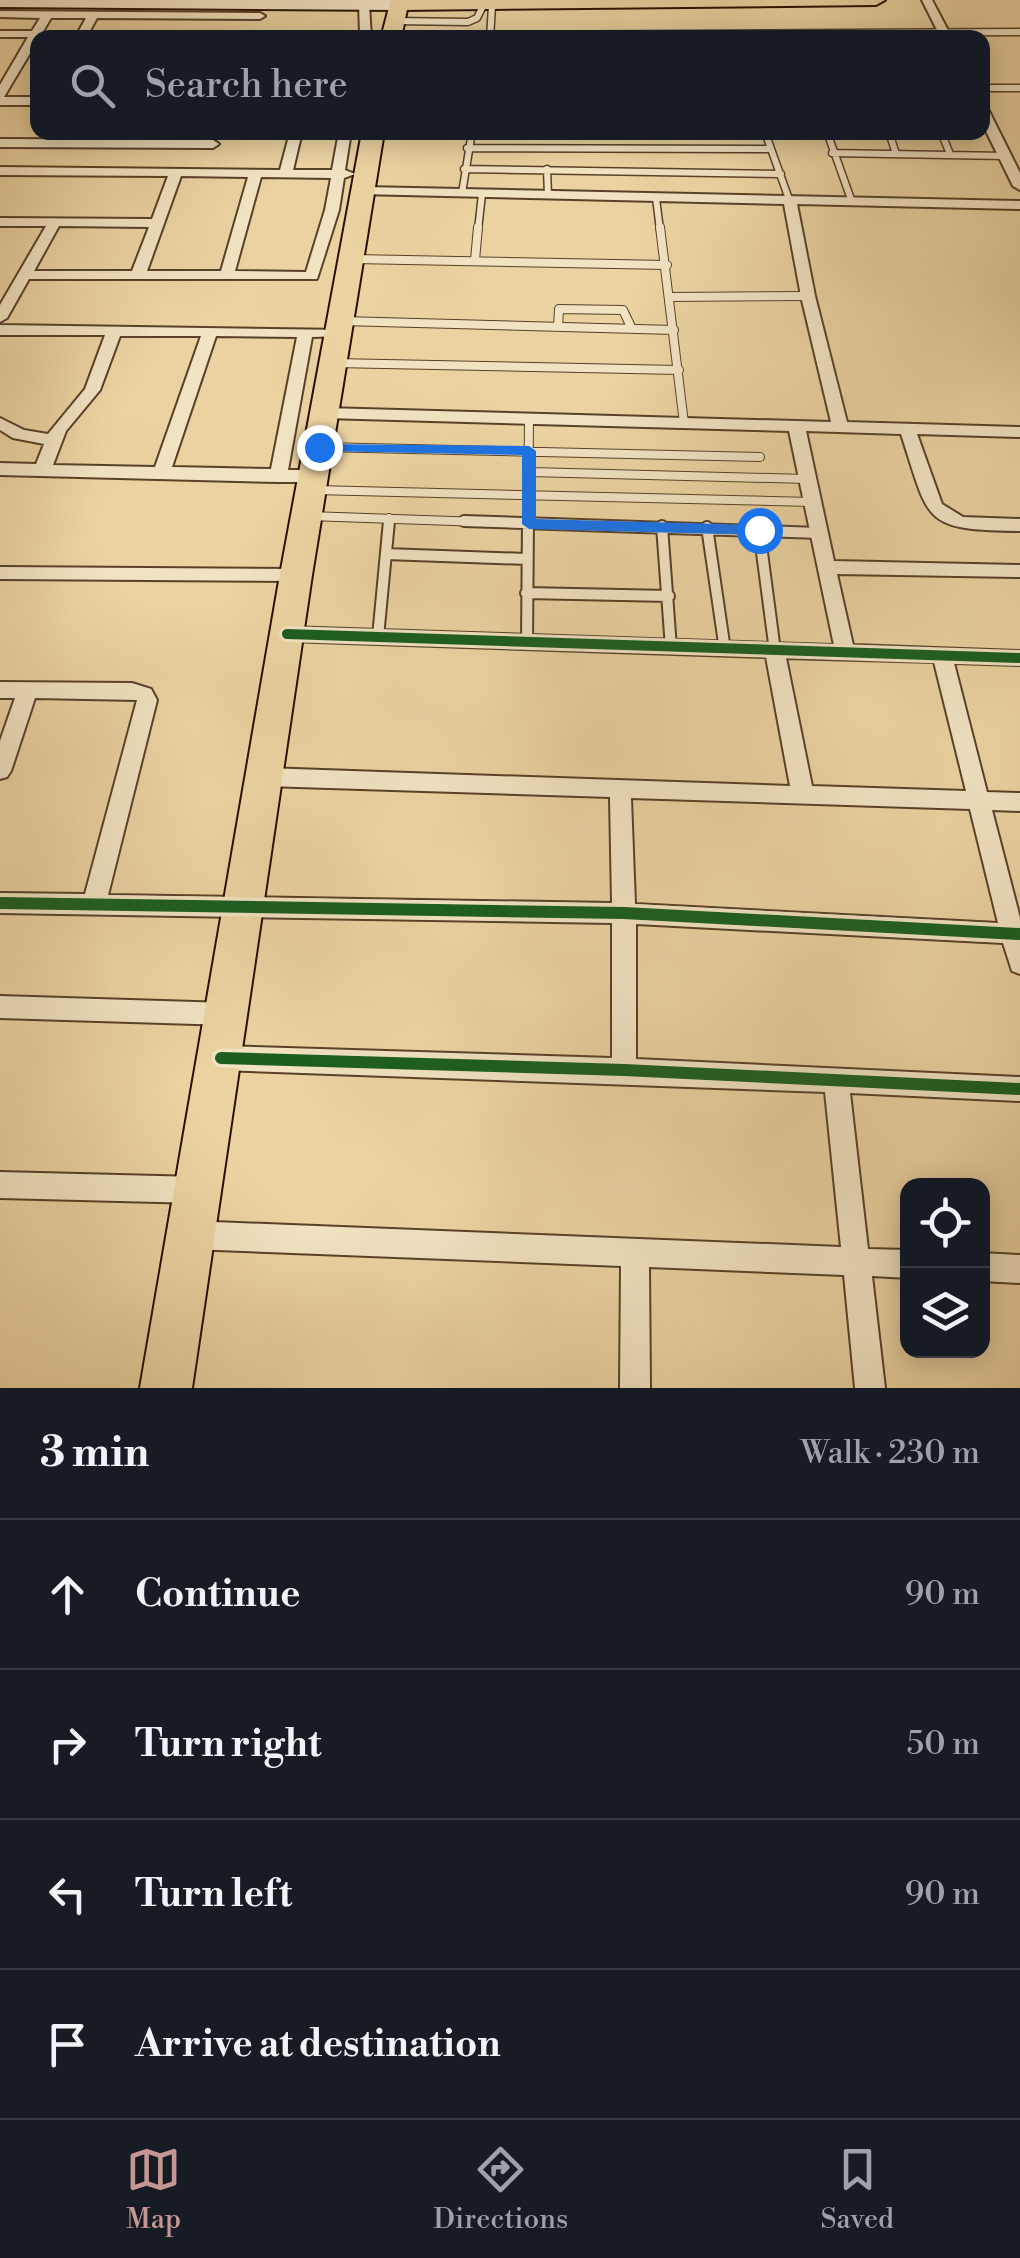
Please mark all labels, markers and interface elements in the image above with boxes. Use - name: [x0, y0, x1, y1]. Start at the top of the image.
- search box: [30, 30, 990, 140]
- icon: search: [65, 58, 120, 113]
- text: Search here: [145, 62, 348, 109]
- route end: [297, 425, 343, 471]
- route start: [737, 508, 783, 554]
- map controls: [900, 1178, 990, 1358]
- button: locate: [900, 1178, 990, 1268]
- button: layers: [900, 1268, 990, 1358]
- text: 3 min: [40, 1427, 149, 1480]
- text: Walk · 230 m: [800, 1433, 980, 1473]
- icon: ahead: [40, 1567, 95, 1622]
- text: Continue: [135, 1571, 300, 1618]
- text: 90 m: [905, 1574, 980, 1614]
- icon: right: [40, 1717, 95, 1772]
- text: Turn right: [135, 1721, 321, 1768]
- text: 50 m: [907, 1724, 980, 1764]
- icon: left: [40, 1867, 95, 1922]
- text: Turn left: [135, 1871, 292, 1918]
- text: 90 m: [905, 1874, 980, 1914]
- icon: arrive: [40, 2017, 95, 2072]
- text: Arrive at destination: [135, 2021, 501, 2068]
- tab: Map: [126, 2142, 181, 2237]
- tab: Directions: [433, 2142, 568, 2237]
- tab: Saved: [820, 2142, 894, 2237]

